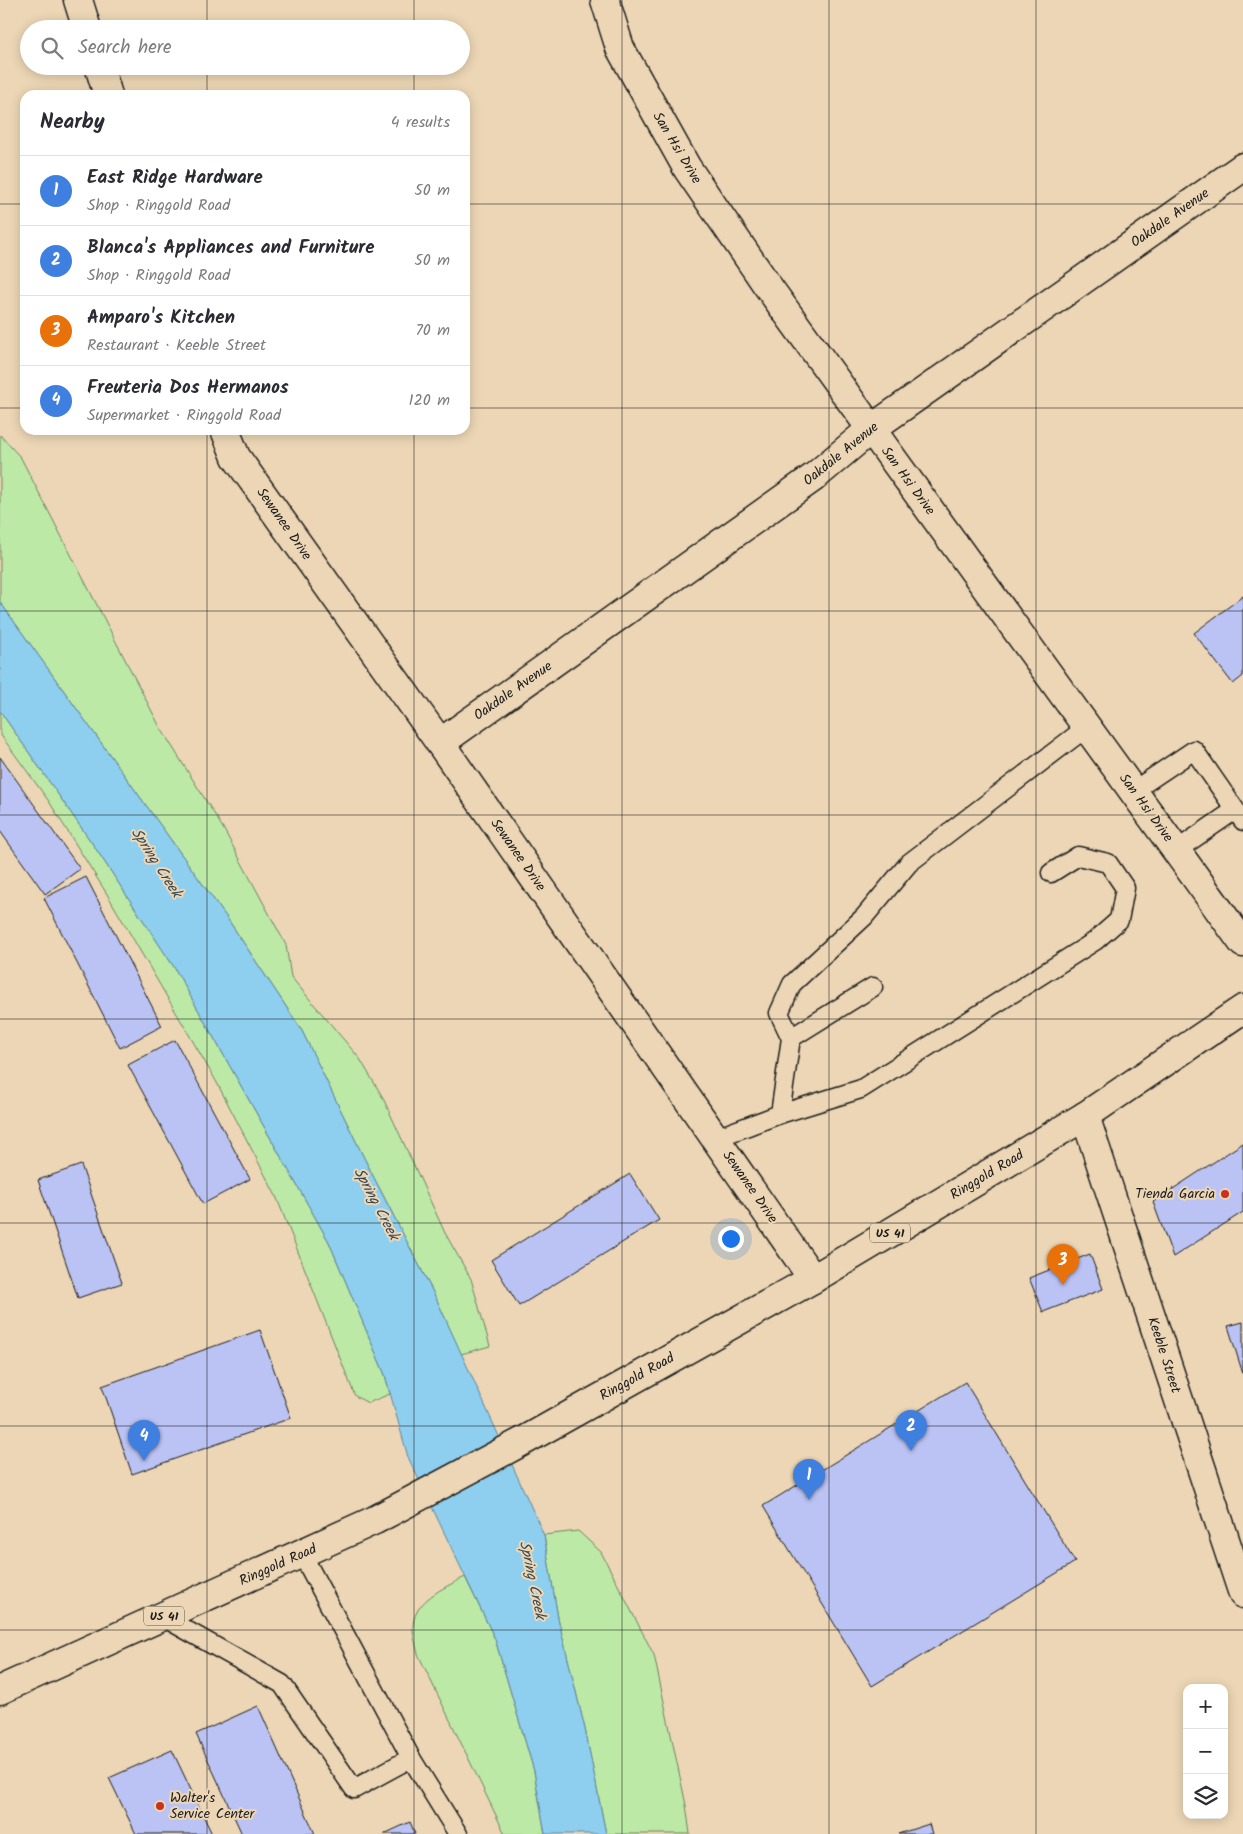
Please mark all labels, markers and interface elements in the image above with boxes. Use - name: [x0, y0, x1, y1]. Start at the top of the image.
- search box: [20, 20, 470, 75]
- text: Search here: [78, 33, 172, 63]
- icon: search: [38, 34, 66, 62]
- text: Nearby: [40, 106, 105, 139]
- street label: San Hsi Drive: [647, 108, 708, 189]
- text: 4 results: [391, 110, 450, 135]
- text: East Ridge Hardware: [87, 163, 263, 193]
- text: 1: [54, 178, 58, 203]
- text: 50 m: [414, 178, 450, 203]
- street label: Oakdale Avenue: [1126, 182, 1214, 253]
- text: Shop · Ringgold Road: [87, 193, 230, 218]
- text: Blanca's Appliances and Furniture: [87, 233, 374, 263]
- text: 2: [51, 248, 61, 273]
- text: 50 m: [414, 248, 450, 273]
- text: Shop · Ringgold Road: [87, 263, 230, 288]
- text: Amparo's Kitchen: [87, 303, 235, 333]
- text: 3: [52, 318, 60, 343]
- text: 70 m: [415, 318, 450, 343]
- text: Restaurant · Keeble Street: [87, 333, 266, 358]
- text: Freuteria Dos Hermanos: [87, 373, 289, 403]
- text: 4: [52, 388, 60, 413]
- text: 120 m: [409, 388, 450, 413]
- text: Supermarket · Ringgold Road: [87, 403, 281, 428]
- street label: Oakdale Avenue: [798, 416, 884, 491]
- street label: San Hsi Drive: [875, 442, 941, 521]
- street label: Sewanee Drive: [251, 483, 318, 566]
- street label: Oakdale Avenue: [469, 655, 557, 726]
- street label: San Hsi Drive: [1113, 769, 1179, 848]
- street label: Sewanee Drive: [485, 814, 552, 897]
- water label: Spring Creek: [124, 823, 189, 904]
- street label: Ringgold Road: [946, 1144, 1029, 1206]
- street label: Sewanee Drive: [717, 1146, 784, 1229]
- water label: Spring Creek: [347, 1163, 406, 1246]
- place label: Tienda Garcia: [1135, 1183, 1215, 1205]
- marker: Tienda Garcia: [1219, 1188, 1231, 1200]
- road number: US 41: [870, 1224, 910, 1242]
- your location: [718, 1226, 744, 1252]
- pin: 3: [1047, 1244, 1079, 1285]
- street label: Keeble Street: [1141, 1314, 1187, 1397]
- street label: Ringgold Road: [595, 1347, 679, 1407]
- pin: 2: [895, 1410, 927, 1451]
- pin: 4: [128, 1420, 160, 1461]
- pin: 1: [793, 1459, 825, 1500]
- street label: Ringgold Road: [236, 1538, 321, 1592]
- water label: Spring Creek: [512, 1539, 552, 1623]
- road number: US 41: [144, 1606, 184, 1625]
- map controls: [1183, 1684, 1228, 1819]
- button: +: [1183, 1684, 1228, 1729]
- button: −: [1183, 1729, 1228, 1774]
- button: layers: [1183, 1774, 1228, 1819]
- place label: Walter's Service Center: [170, 1787, 256, 1825]
- marker: Walter's Service Center: [154, 1800, 166, 1812]

